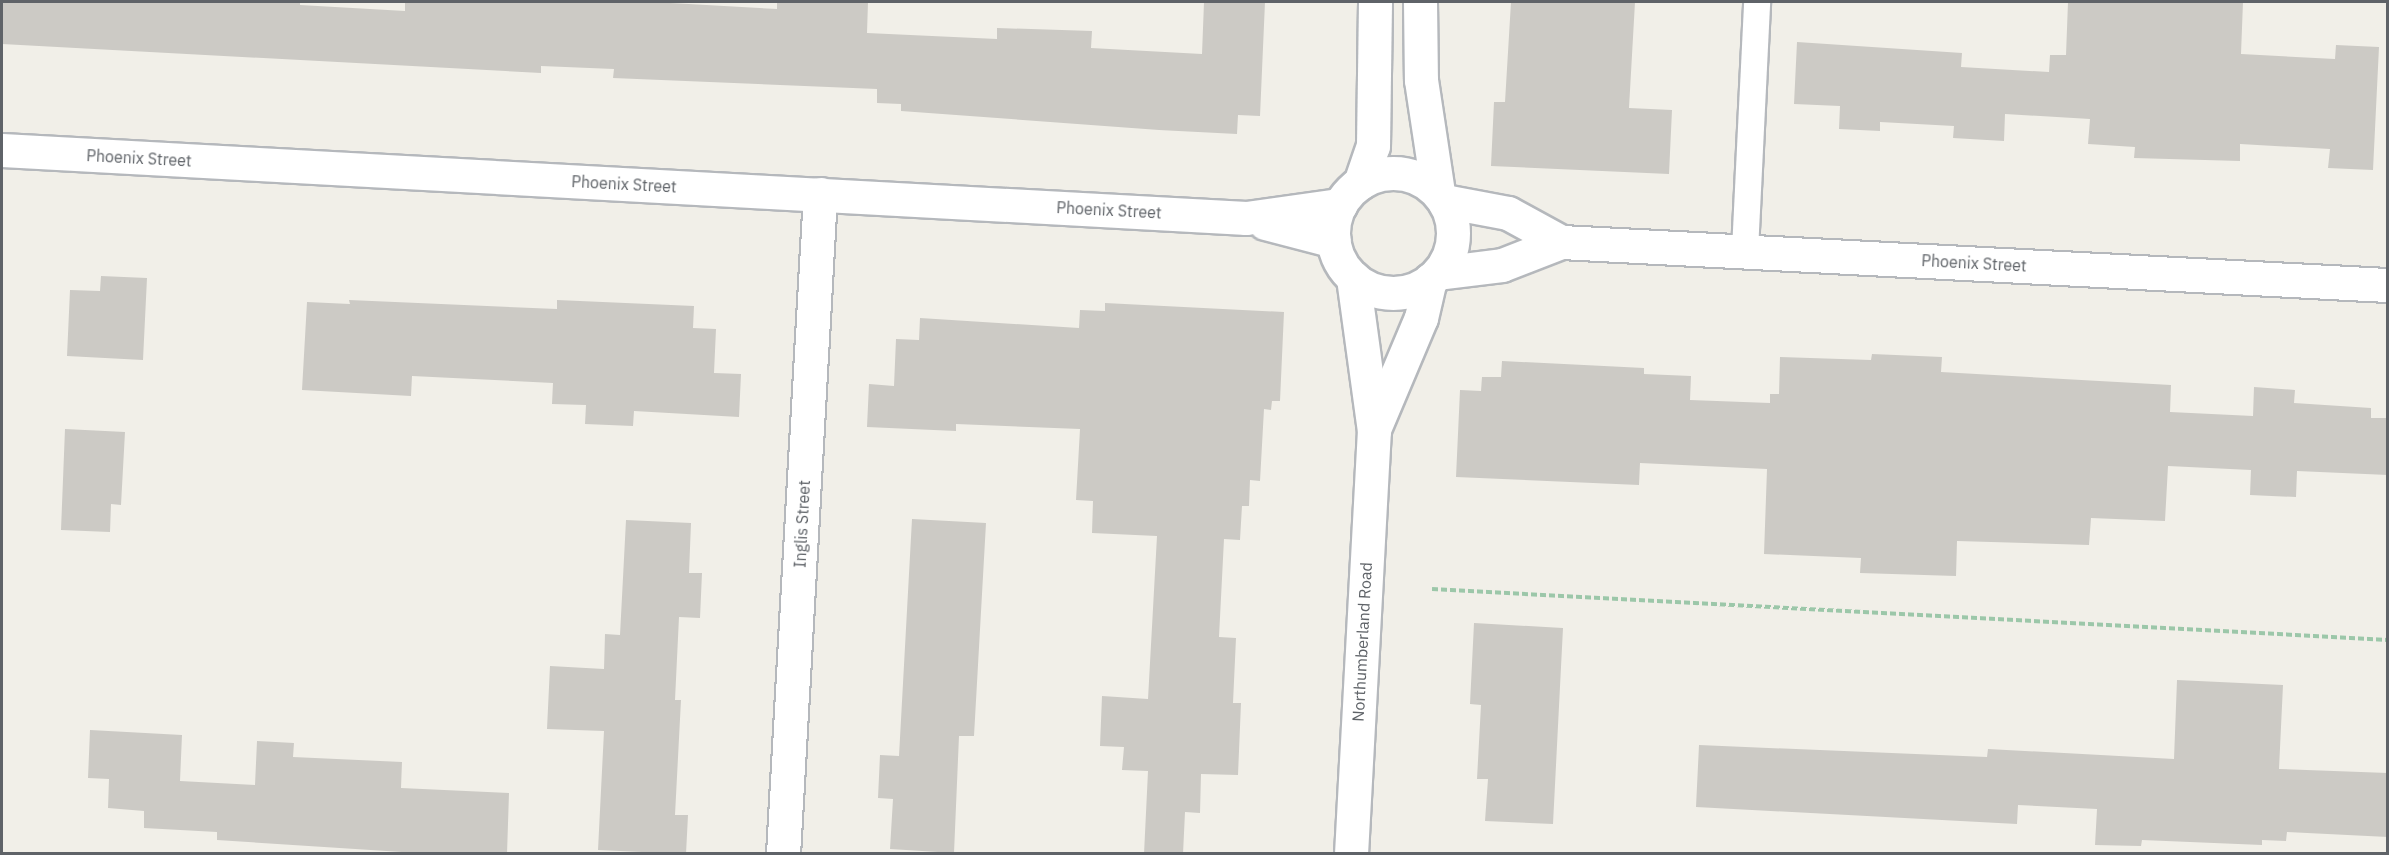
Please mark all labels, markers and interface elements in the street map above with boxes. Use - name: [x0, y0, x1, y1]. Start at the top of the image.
- street label: Phoenix Street: [86, 146, 192, 170]
- street label: Phoenix Street: [571, 172, 677, 196]
- street label: Phoenix Street: [1056, 198, 1162, 222]
- street label: Phoenix Street: [1921, 251, 2027, 275]
- street label: Inglis Street: [790, 480, 814, 568]
- street label: Northumberland Road: [1348, 562, 1376, 722]

